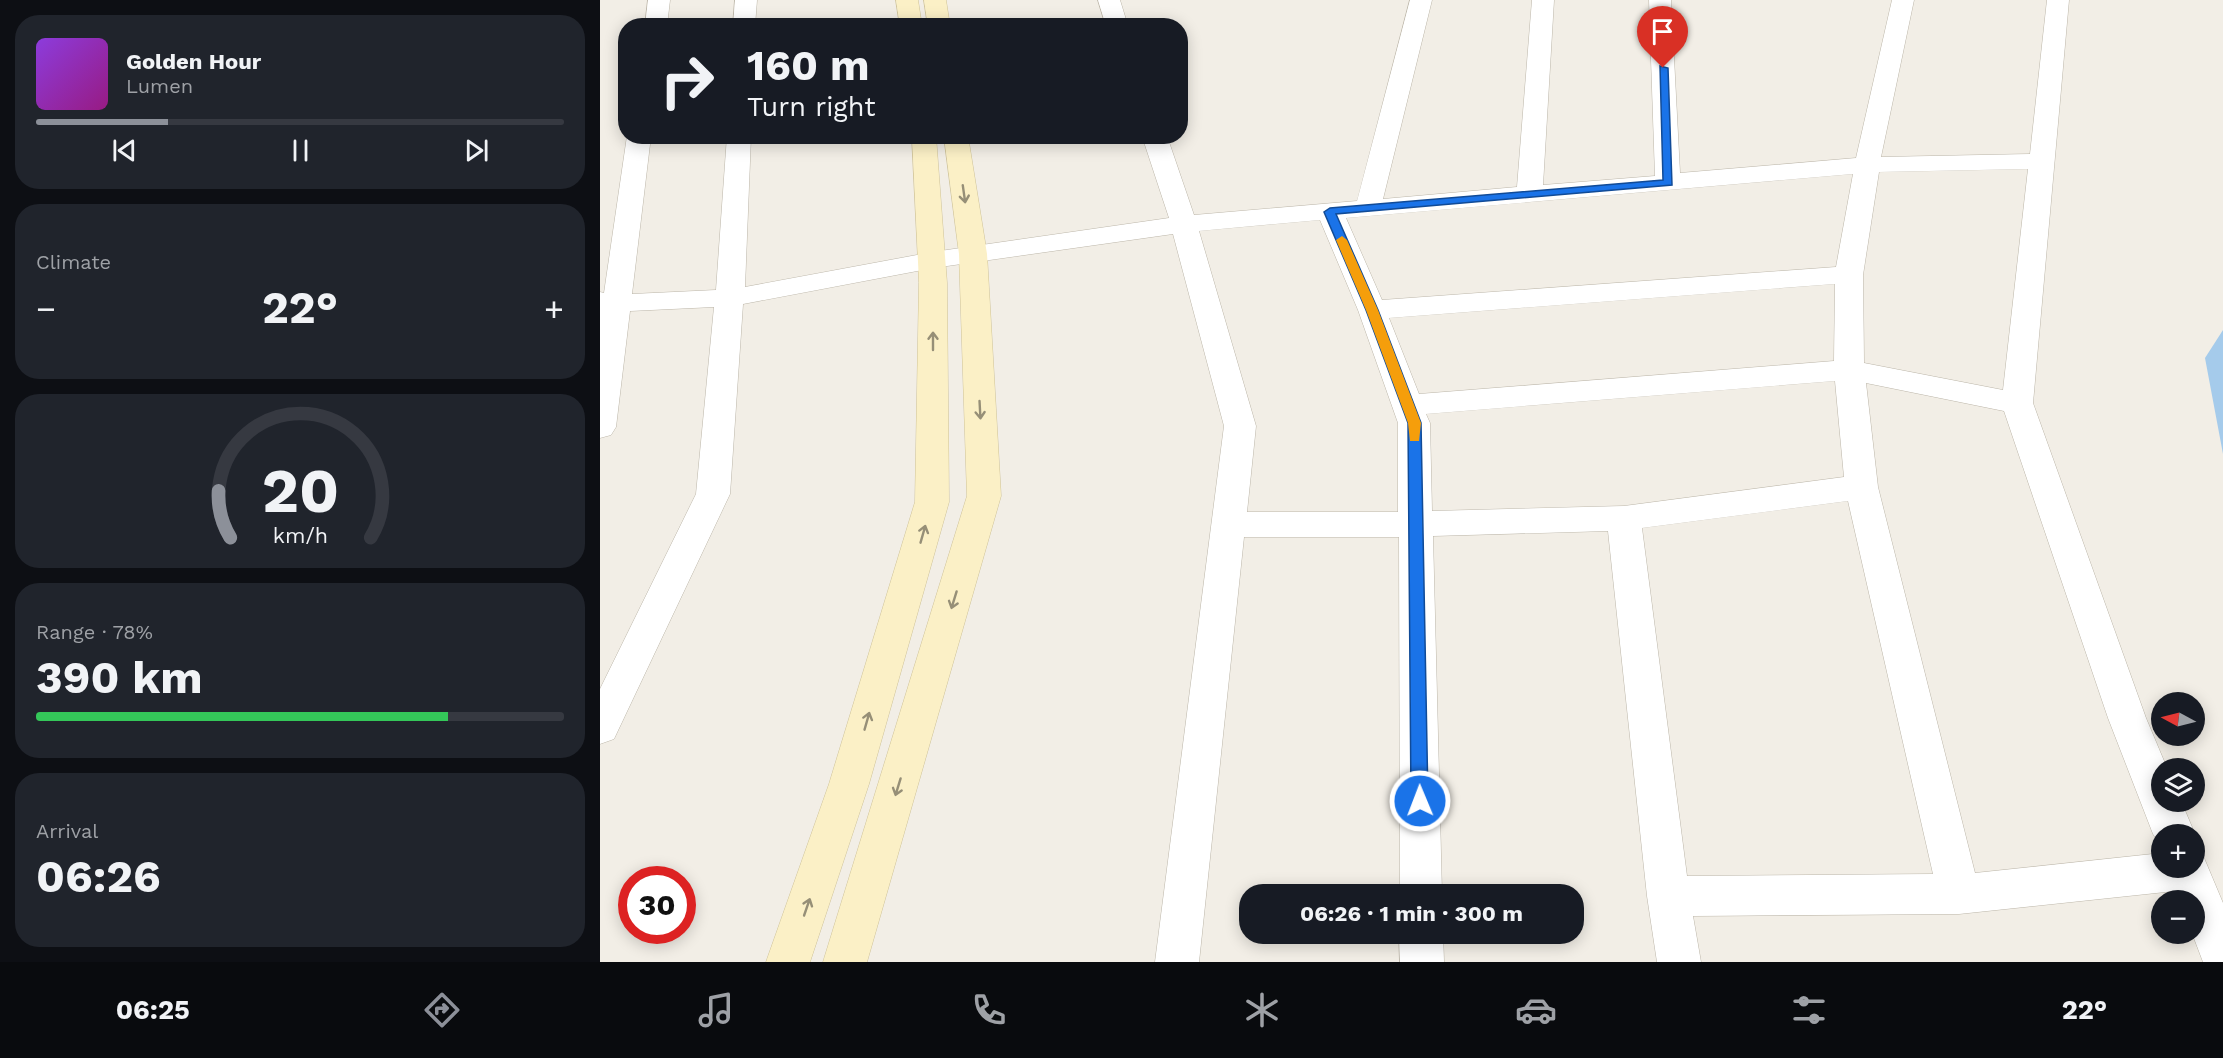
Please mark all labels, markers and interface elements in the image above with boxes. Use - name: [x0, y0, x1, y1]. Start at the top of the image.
- pin: [1637, 6, 1688, 68]
- icon: arrive: [1646, 15, 1679, 48]
- text: 160 m: [747, 41, 870, 90]
- icon: right: [648, 42, 726, 120]
- text: Golden Hour: [126, 49, 261, 74]
- text: Lumen: [126, 74, 193, 98]
- text: Turn right: [747, 91, 876, 123]
- icon: previous: [108, 134, 141, 167]
- icon: pause: [284, 134, 317, 167]
- icon: next: [460, 134, 493, 167]
- one-way arrow: [959, 184, 970, 204]
- text: Climate: [36, 250, 111, 274]
- text: 22°: [262, 281, 338, 334]
- text: −: [36, 289, 56, 328]
- text: +: [544, 289, 564, 328]
- one-way arrow: [927, 331, 939, 351]
- one-way arrow: [975, 399, 986, 419]
- text: 20: [261, 454, 339, 527]
- text: km/h: [272, 523, 328, 548]
- one-way arrow: [918, 525, 929, 544]
- one-way arrow: [947, 590, 958, 609]
- text: Range · 78%: [36, 620, 153, 644]
- text: 390 km: [36, 651, 203, 704]
- north arrow: [2151, 692, 2205, 746]
- map controls: [2151, 692, 2205, 944]
- one-way arrow: [862, 712, 873, 731]
- button: layers: [2151, 758, 2205, 812]
- position arrow: [1388, 769, 1452, 833]
- one-way arrow: [892, 777, 903, 796]
- text: Arrival: [36, 819, 98, 843]
- button: +: [2151, 824, 2205, 878]
- text: 06:26: [36, 850, 161, 903]
- speed limit sign: 30: [618, 866, 696, 944]
- button: −: [2151, 890, 2205, 944]
- one-way arrow: [802, 898, 813, 917]
- text: 06:26 · 1 min · 300 m: [1300, 901, 1523, 926]
- icon: directions: [421, 989, 463, 1031]
- icon: music: [695, 989, 737, 1031]
- icon: phone: [968, 989, 1010, 1031]
- icon: climate: [1241, 989, 1283, 1031]
- icon: car: [1515, 989, 1557, 1031]
- icon: filters: [1788, 989, 1830, 1031]
- text: 06:25: [116, 994, 190, 1026]
- text: 22°: [2062, 994, 2107, 1026]

